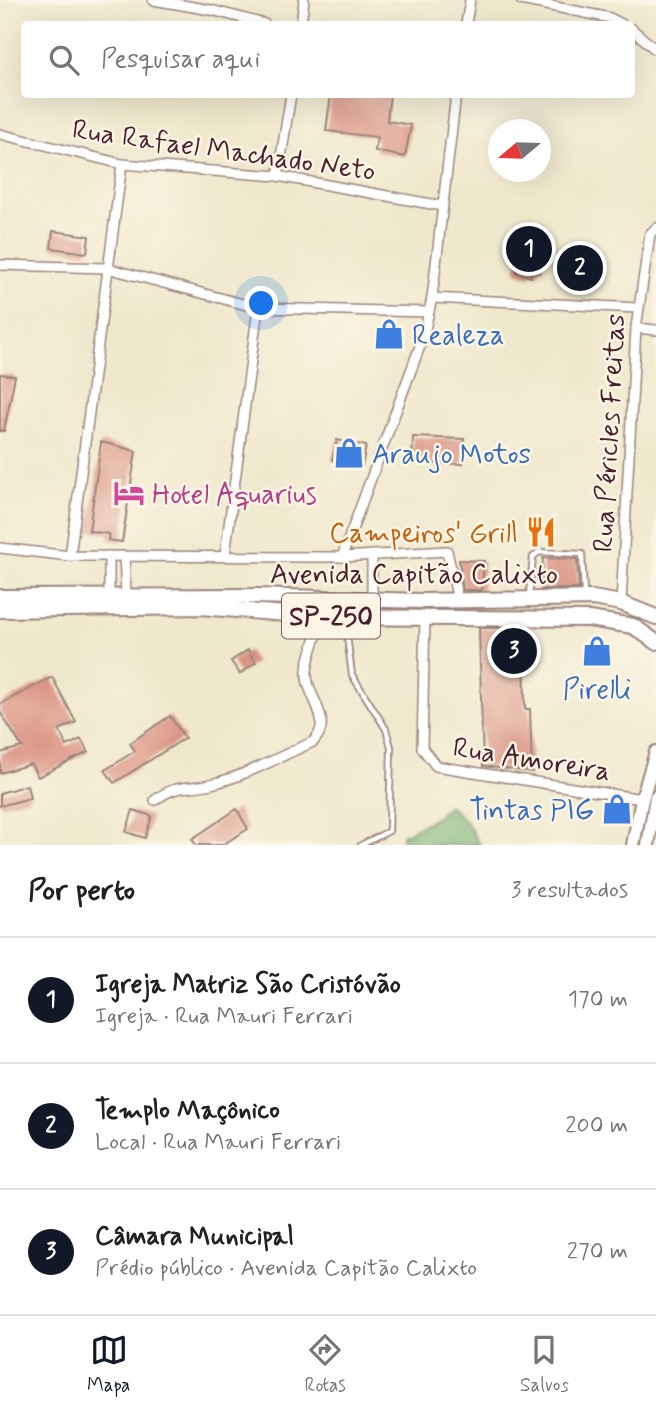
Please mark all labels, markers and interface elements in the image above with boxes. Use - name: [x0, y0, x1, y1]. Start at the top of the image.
- search box: [21, 21, 635, 98]
- icon: search: [45, 41, 83, 79]
- text: Pesquisar aqui: [101, 43, 260, 77]
- street label: Rua Rafael Machado Neto: [70, 112, 378, 191]
- north arrow: [488, 119, 551, 182]
- pin: 1: [506, 223, 552, 275]
- pin: 2: [557, 242, 603, 294]
- your location: [244, 286, 278, 320]
- street label: Rua Péricles Freitas: [586, 313, 635, 553]
- shop icon: Realeza: [372, 317, 406, 351]
- place label: Realeza: [412, 318, 504, 355]
- shop icon: Araujo Motos: [332, 436, 366, 470]
- place label: Araujo Motos: [372, 437, 531, 474]
- hotel icon: Hotel Aquarius: [112, 476, 146, 510]
- place label: Hotel Aquarius: [152, 477, 317, 514]
- restaurant icon: Campeiros' Grill: [524, 515, 558, 549]
- place label: Campeiros' Grill: [329, 516, 518, 553]
- street label: Avenida Capitão Calixto: [270, 557, 558, 594]
- road number: SP-250: [282, 594, 380, 638]
- pin: 3: [491, 625, 537, 677]
- shop icon: Pirelli: [580, 634, 614, 668]
- place label: Pirelli: [563, 672, 631, 709]
- street label: Rua Amoreira: [450, 730, 613, 791]
- shop icon: Tintas PIG: [600, 792, 634, 826]
- place label: Tintas PIG: [469, 793, 594, 830]
- text: Por perto: [28, 871, 135, 910]
- text: 3 resultados: [511, 876, 628, 906]
- text: Igreja Matriz São Cristóvão: [95, 968, 401, 1002]
- text: 1: [46, 985, 56, 1015]
- text: 170 m: [568, 985, 628, 1015]
- text: Igreja · Rua Mauri Ferrari: [95, 1002, 353, 1032]
- text: Templo Maçônico: [95, 1094, 280, 1128]
- text: 2: [45, 1111, 57, 1141]
- text: 200 m: [565, 1111, 628, 1141]
- text: Local · Rua Mauri Ferrari: [95, 1128, 341, 1158]
- text: Câmara Municipal: [95, 1220, 294, 1254]
- text: 3: [46, 1237, 56, 1267]
- text: 270 m: [567, 1237, 628, 1267]
- text: Prédio público · Avenida Capitão Calixto: [95, 1254, 477, 1284]
- tab: Mapa: [87, 1331, 130, 1398]
- tab: Rotas: [304, 1331, 346, 1398]
- tab: Salvos: [520, 1331, 569, 1398]

